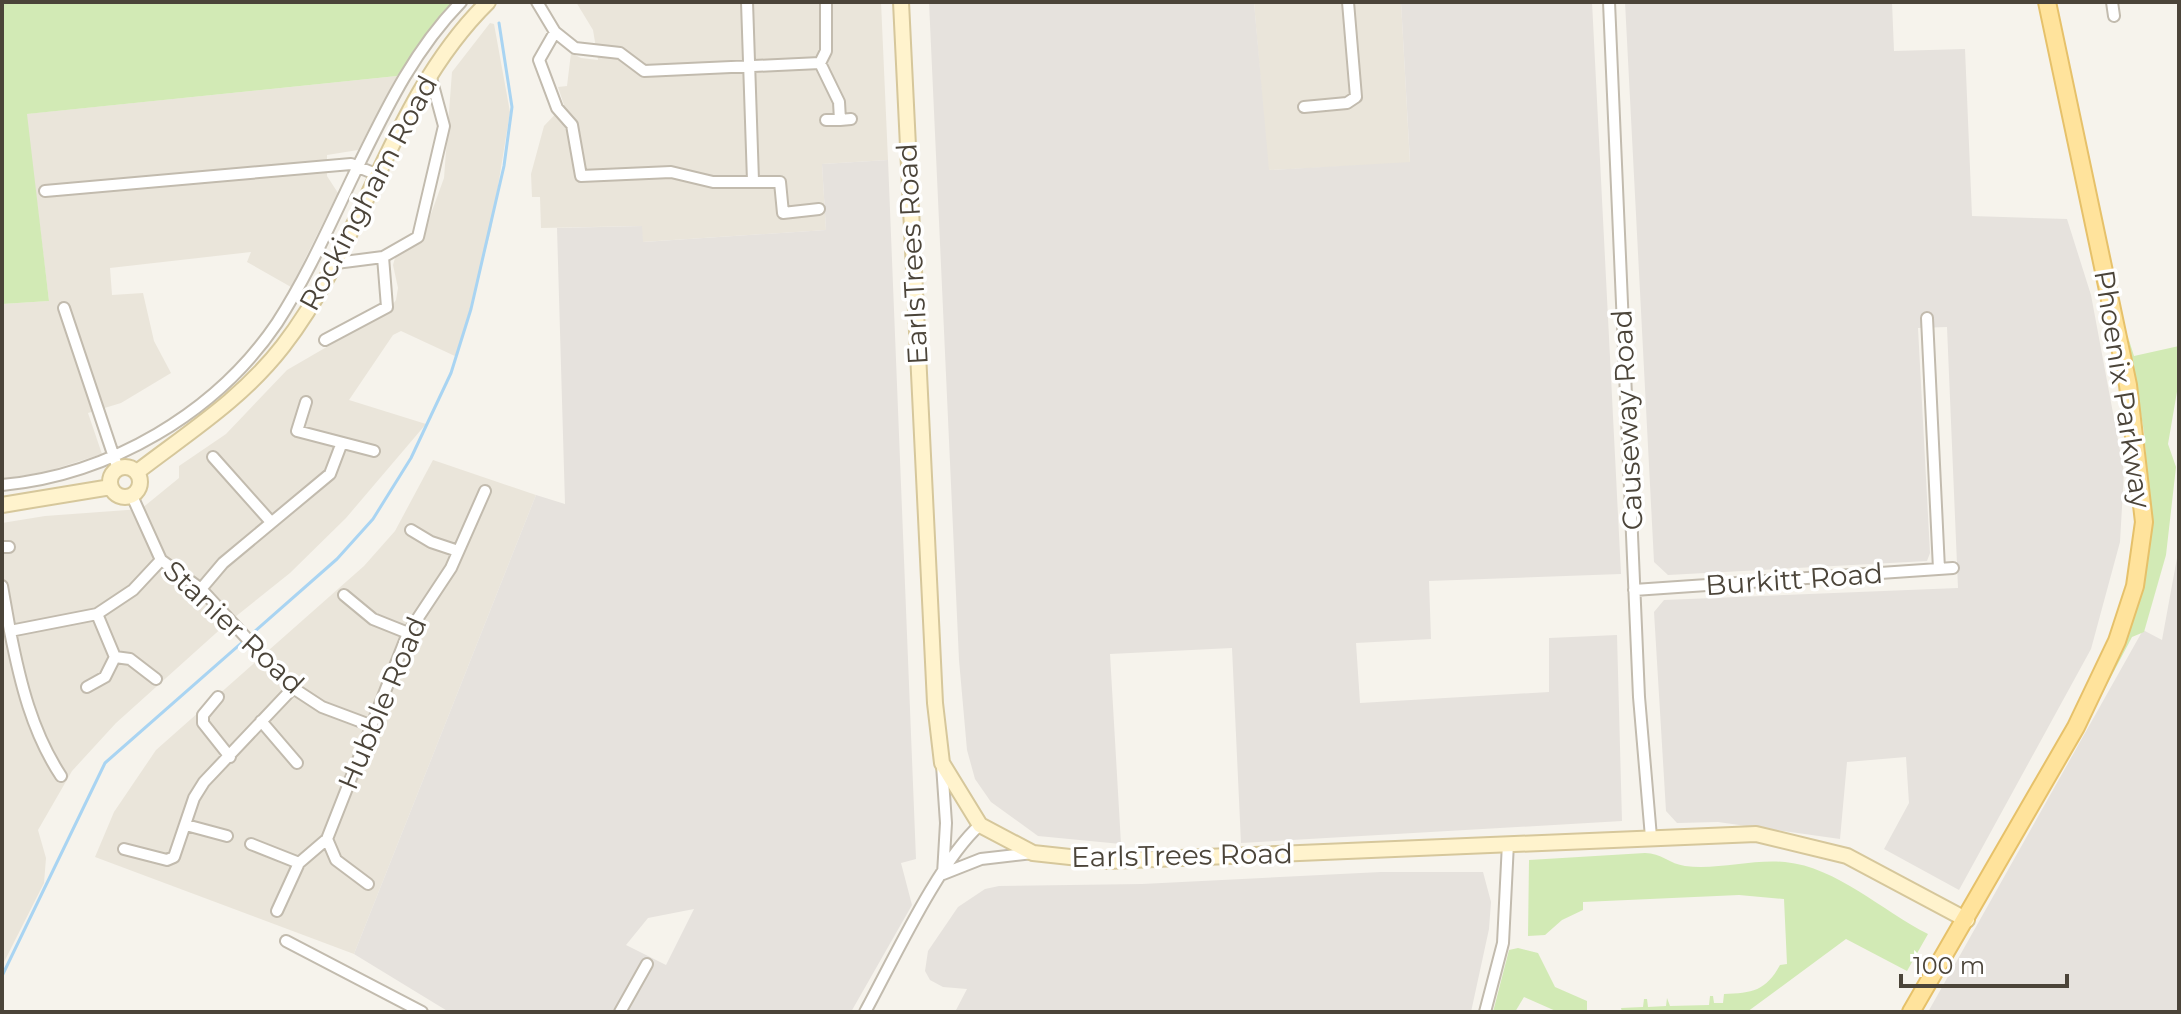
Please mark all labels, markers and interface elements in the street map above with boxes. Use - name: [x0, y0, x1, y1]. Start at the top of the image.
- street label: Rockingham Road: [292, 70, 444, 316]
- street label: EarlsTrees Road: [889, 142, 935, 366]
- street label: Phoenix Parkway: [2087, 267, 2159, 511]
- street label: Causeway Road: [1604, 309, 1650, 531]
- street label: Stanier Road: [157, 553, 311, 701]
- street label: Burkitt Road: [1704, 556, 1884, 602]
- street label: Hubble Road: [330, 611, 434, 795]
- street label: EarlsTrees Road: [1071, 836, 1293, 874]
- scale bar: [1901, 938, 2067, 988]
- text: 100 m: [1913, 951, 1985, 980]

